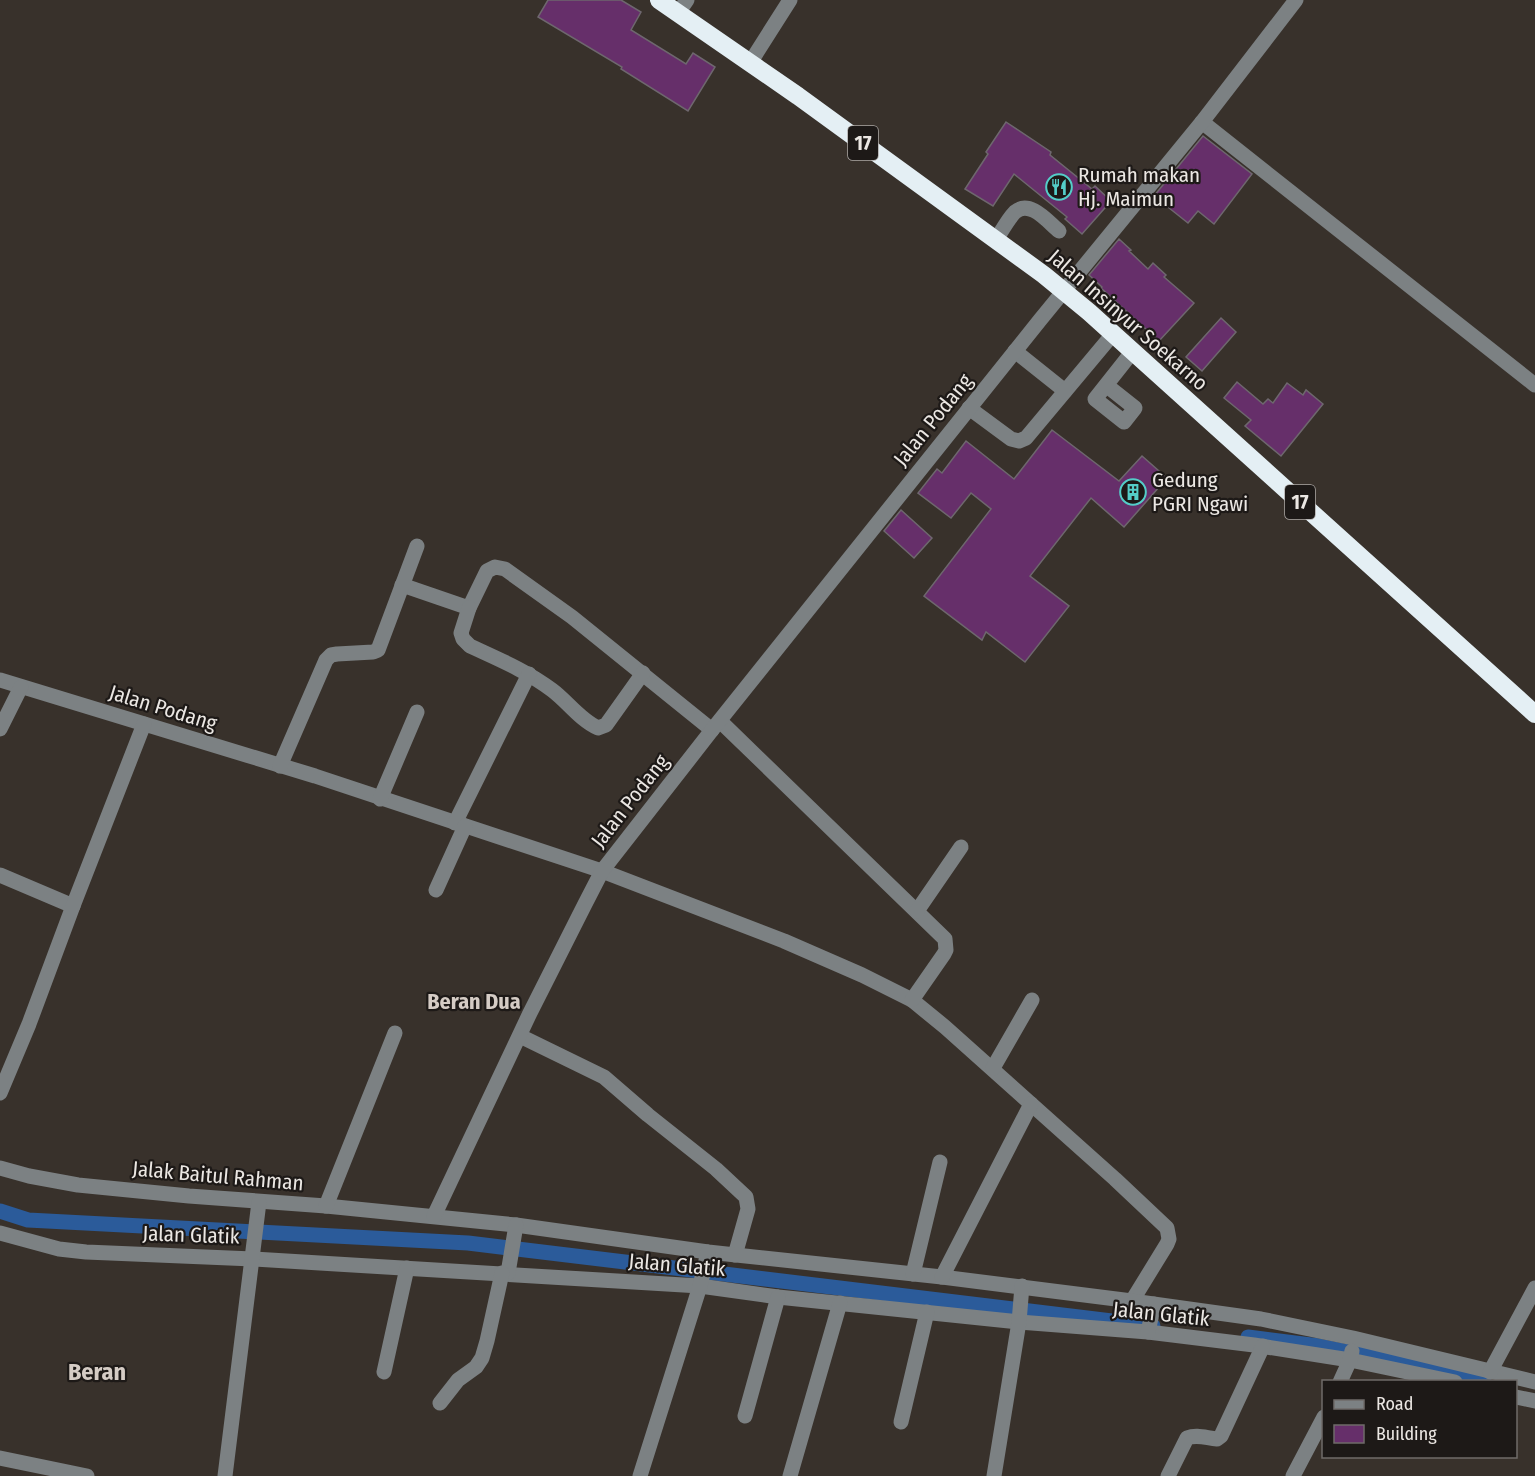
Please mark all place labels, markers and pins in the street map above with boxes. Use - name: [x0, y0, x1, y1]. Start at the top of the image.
- place label: Rumah makan Hj. Maimun: [1078, 162, 1200, 212]
- restaurant icon: Rumah makan Hj. Maimun: [1044, 172, 1074, 202]
- place label: Gedung PGRI Ngawi: [1152, 467, 1248, 517]
- building icon: Gedung PGRI Ngawi: [1118, 477, 1148, 507]

